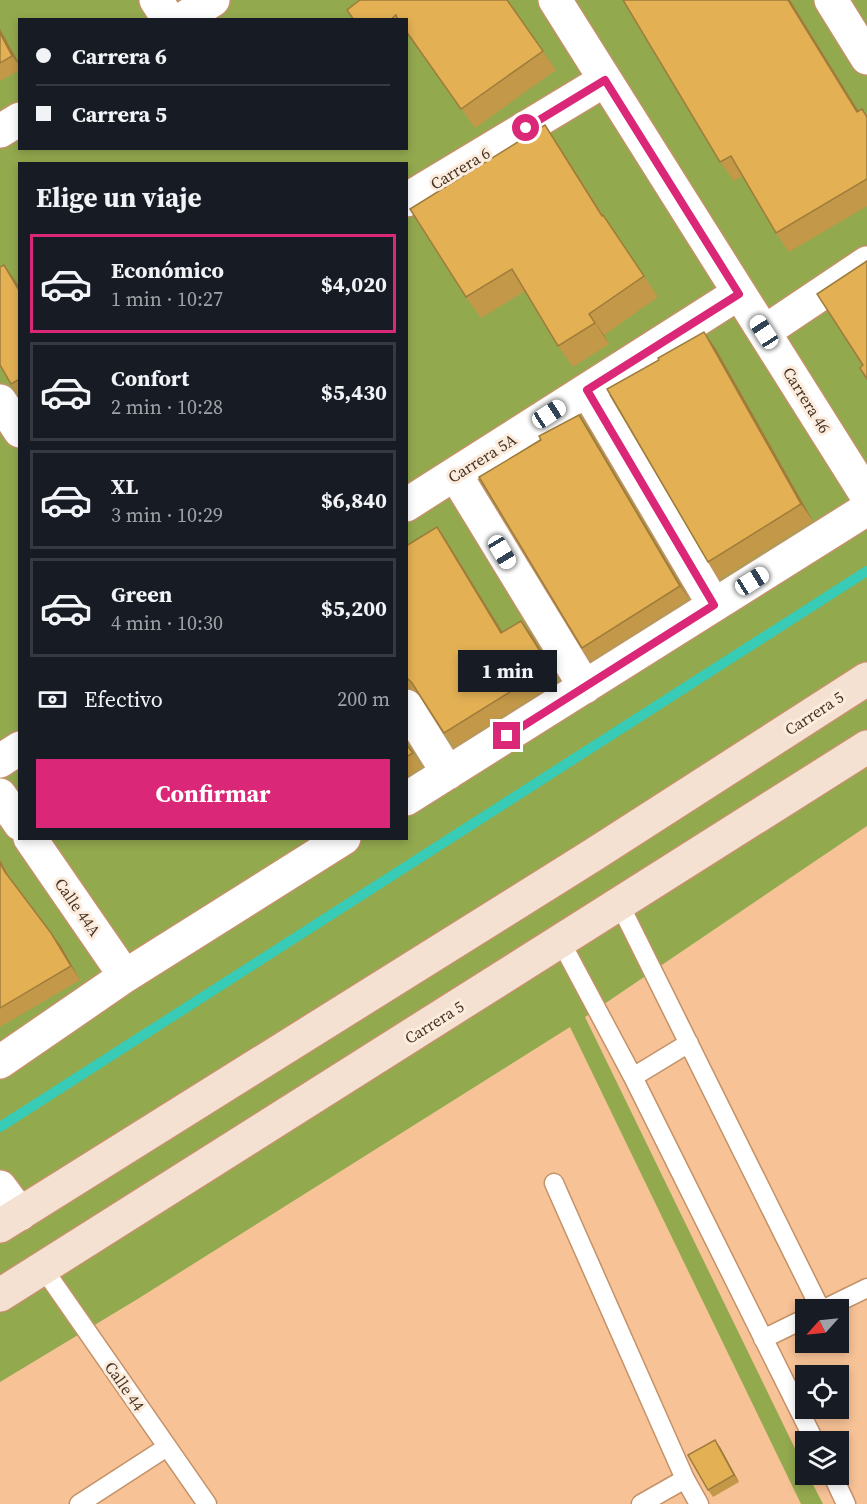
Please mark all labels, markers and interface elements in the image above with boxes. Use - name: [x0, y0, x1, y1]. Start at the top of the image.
- text: Carrera 6: [72, 41, 167, 71]
- text: Carrera 5: [72, 99, 167, 129]
- route start: [512, 114, 539, 141]
- street label: Carrera 6: [426, 142, 494, 194]
- text: Elige un viaje: [36, 179, 202, 216]
- text: Económico: [111, 255, 224, 285]
- icon: car: [39, 257, 93, 311]
- text: $4,020: [321, 269, 387, 299]
- text: 1 min · 10:27: [111, 285, 223, 313]
- car: [747, 312, 781, 352]
- text: Confort: [111, 363, 189, 393]
- street label: Carrera 46: [778, 363, 836, 437]
- icon: car: [39, 365, 93, 419]
- text: $5,430: [321, 377, 387, 407]
- text: 2 min · 10:28: [111, 393, 223, 421]
- car: [529, 397, 569, 431]
- street label: Carrera 5A: [444, 428, 521, 488]
- text: XL: [111, 471, 138, 501]
- icon: car: [39, 473, 93, 527]
- text: $6,840: [321, 485, 387, 515]
- text: 3 min · 10:29: [111, 501, 223, 529]
- car: [485, 532, 519, 572]
- car: [732, 564, 772, 598]
- text: Green: [111, 579, 172, 609]
- icon: car: [39, 581, 93, 635]
- text: $5,200: [321, 593, 387, 623]
- text: 4 min · 10:30: [111, 609, 223, 637]
- callout: 1 min: [458, 649, 556, 691]
- text: 1 min: [482, 657, 533, 685]
- icon: cash: [36, 683, 69, 716]
- text: Efectivo: [84, 684, 163, 714]
- text: 200 m: [337, 685, 390, 713]
- street label: Carrera 5: [780, 686, 848, 740]
- route end: [493, 722, 520, 749]
- button: Confirmar: [36, 759, 390, 828]
- street label: Calle 44A: [50, 874, 106, 941]
- street label: Carrera 5: [400, 995, 468, 1049]
- north arrow: [795, 1299, 849, 1353]
- map controls: [795, 1299, 849, 1485]
- street label: Calle 44: [100, 1357, 150, 1415]
- button: locate: [795, 1365, 849, 1419]
- button: layers: [795, 1431, 849, 1485]

